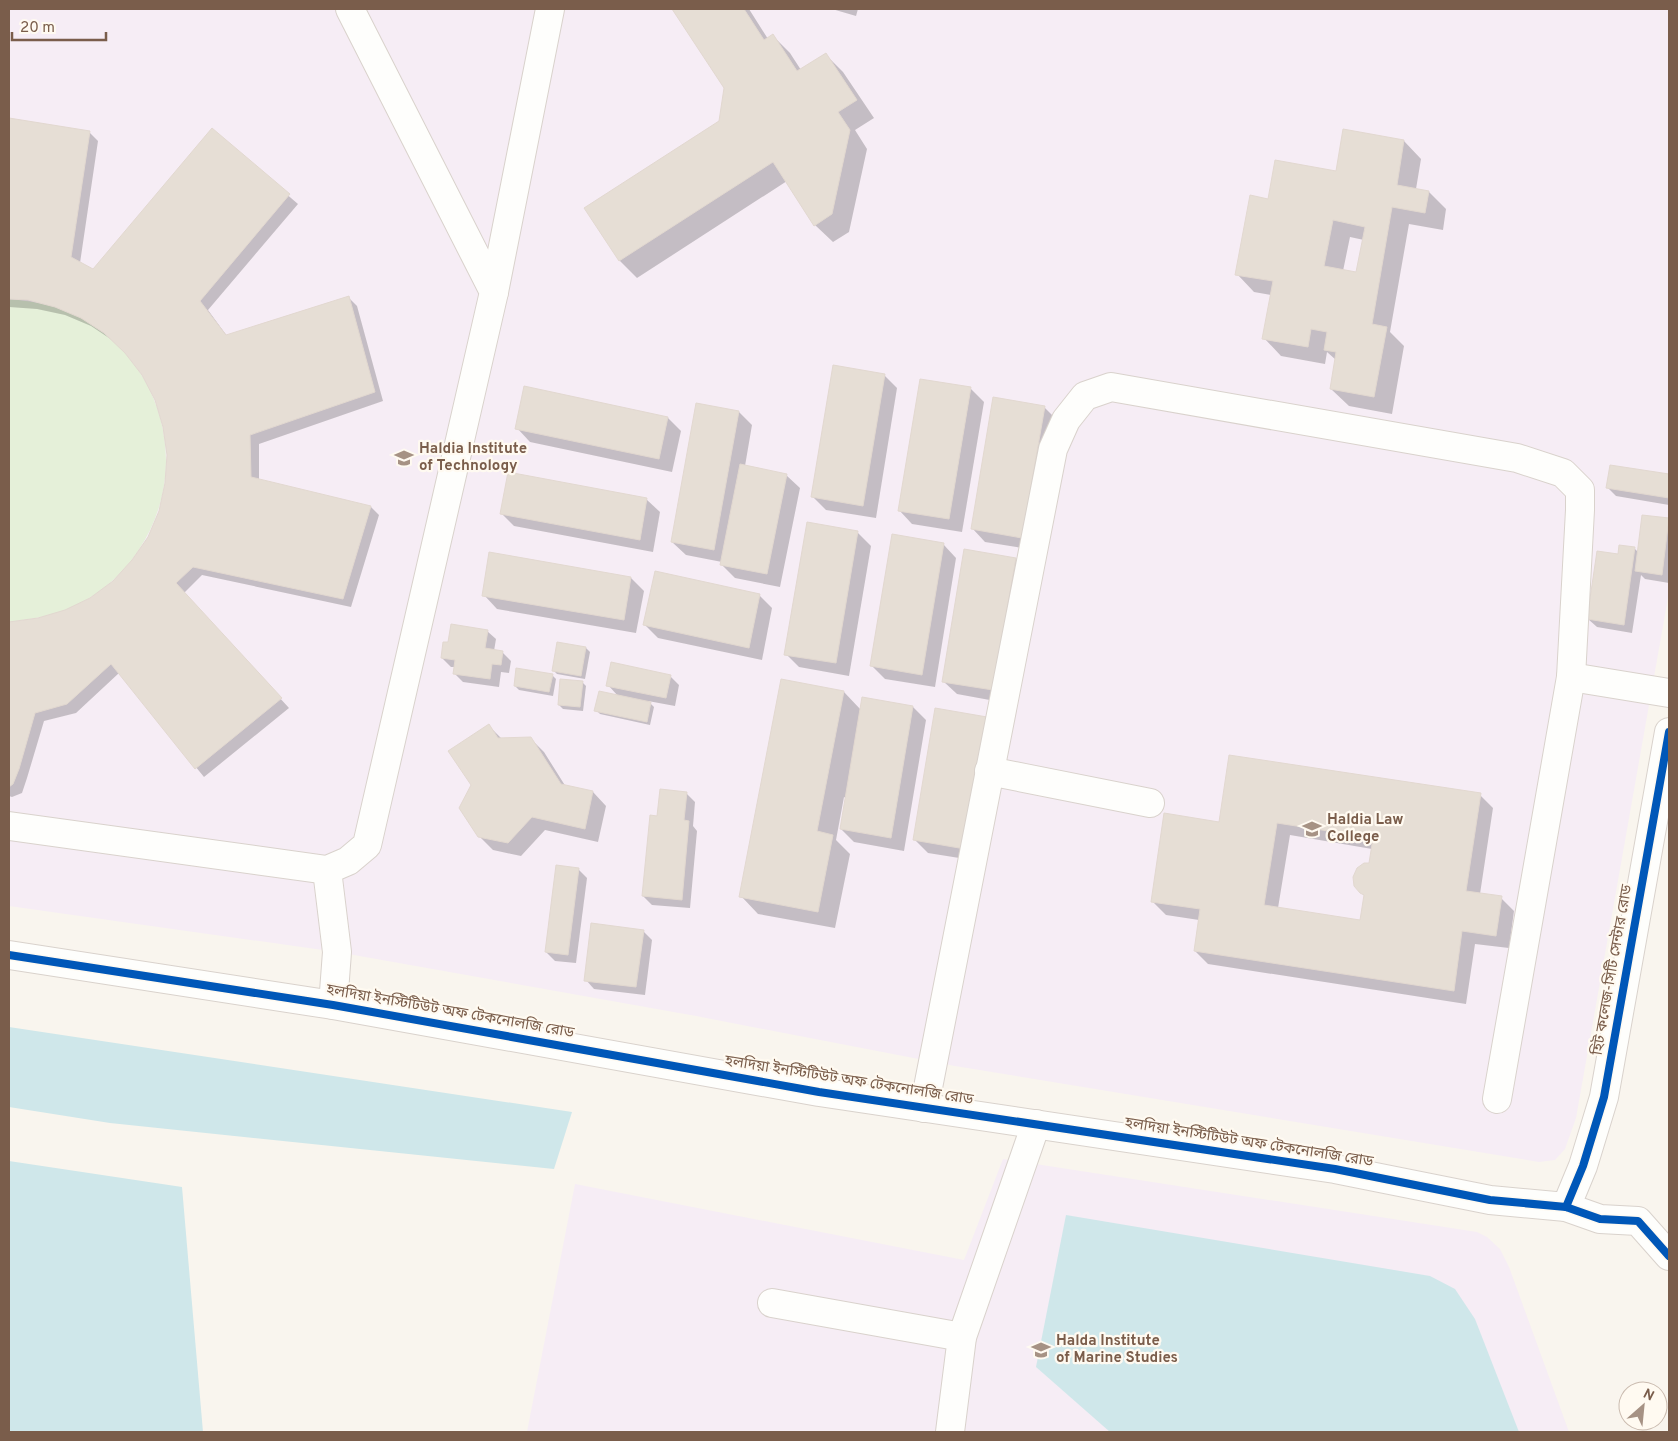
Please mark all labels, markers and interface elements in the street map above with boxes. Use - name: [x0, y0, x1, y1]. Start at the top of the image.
- scale bar: [12, 10, 106, 42]
- text: 20 m: [20, 19, 55, 38]
- place label: Haldia Institute of Technology: [419, 440, 527, 476]
- school or university icon: Haldia Institute of Technology: [393, 447, 415, 469]
- place label: Haldia Law College: [1327, 811, 1404, 847]
- school or university icon: Haldia Law College: [1301, 818, 1323, 840]
- street label: হিট কলেজ-সিটি সেন্টার রোড: [1588, 883, 1637, 1058]
- street label: হলদিয়া ইনস্টিটিউট অফ টেকনোলজি রোড: [324, 981, 576, 1043]
- street label: হলদিয়া ইনস্টিটিউট অফ টেকনোলজি রোড: [722, 1052, 975, 1110]
- street label: হলদিয়া ইনস্টিটিউট অফ টেকনোলজি রোড: [1122, 1114, 1375, 1172]
- place label: Halda Institute of Marine Studies: [1056, 1332, 1178, 1368]
- school or university icon: Halda Institute of Marine Studies: [1030, 1339, 1052, 1361]
- north arrow: [1618, 1381, 1668, 1431]
- text: N: [1640, 1386, 1657, 1406]

